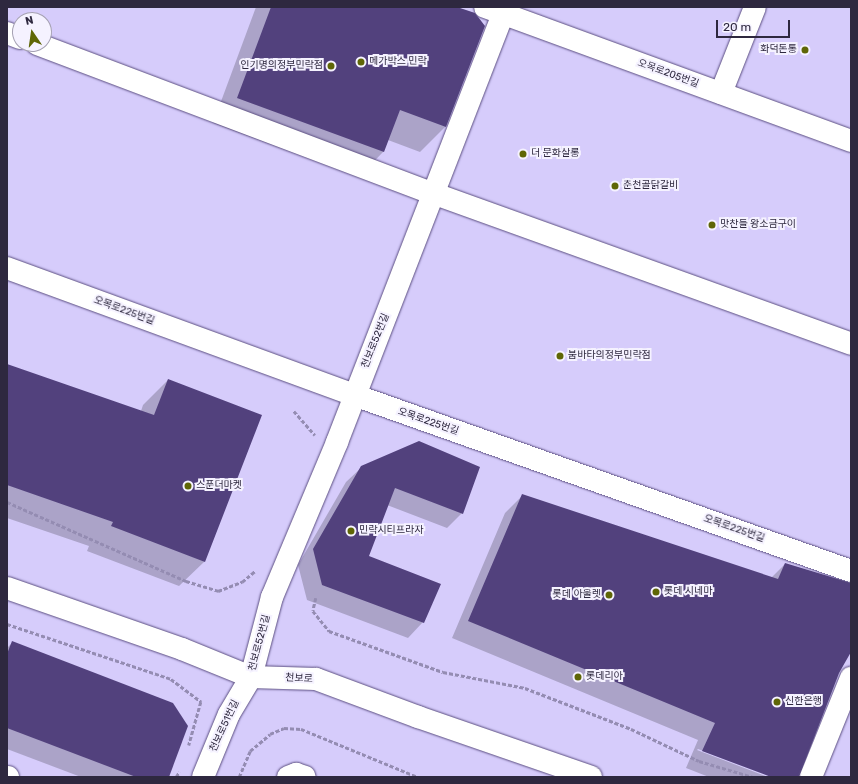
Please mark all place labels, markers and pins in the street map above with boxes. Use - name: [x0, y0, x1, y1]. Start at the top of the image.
- place label: 화덕돈통: [760, 44, 797, 56]
- marker: 화덕돈통: [800, 45, 810, 55]
- place label: 메가박스 민락: [369, 56, 427, 68]
- marker: 메가박스 민락: [356, 57, 366, 67]
- place label: 인기명의정부민락점: [240, 60, 323, 72]
- marker: 인기명의정부민락점: [326, 61, 336, 71]
- place label: 더 문화살롱: [531, 148, 579, 160]
- marker: 더 문화살롱: [518, 149, 528, 159]
- place label: 춘천골닭갈비: [623, 180, 678, 192]
- marker: 춘천골닭갈비: [610, 181, 620, 191]
- place label: 맛찬들 왕소금구이: [720, 219, 796, 231]
- marker: 맛찬들 왕소금구이: [707, 220, 717, 230]
- place label: 붐바타의정부민락점: [568, 350, 651, 362]
- marker: 붐바타의정부민락점: [555, 351, 565, 361]
- place label: 스푼더마켓: [196, 480, 242, 492]
- marker: 스푼더마켓: [183, 481, 193, 491]
- place label: 민락시티프라자: [359, 525, 423, 537]
- marker: 민락시티프라자: [346, 526, 356, 536]
- place label: 롯데 시네마: [664, 586, 712, 598]
- marker: 롯데 시네마: [651, 587, 661, 597]
- place label: 롯데 아울렛: [553, 589, 601, 601]
- marker: 롯데 아울렛: [604, 590, 614, 600]
- place label: 롯데리아: [586, 671, 623, 683]
- marker: 롯데리아: [573, 672, 583, 682]
- place label: 신한은행: [785, 696, 822, 708]
- marker: 신한은행: [772, 697, 782, 707]

